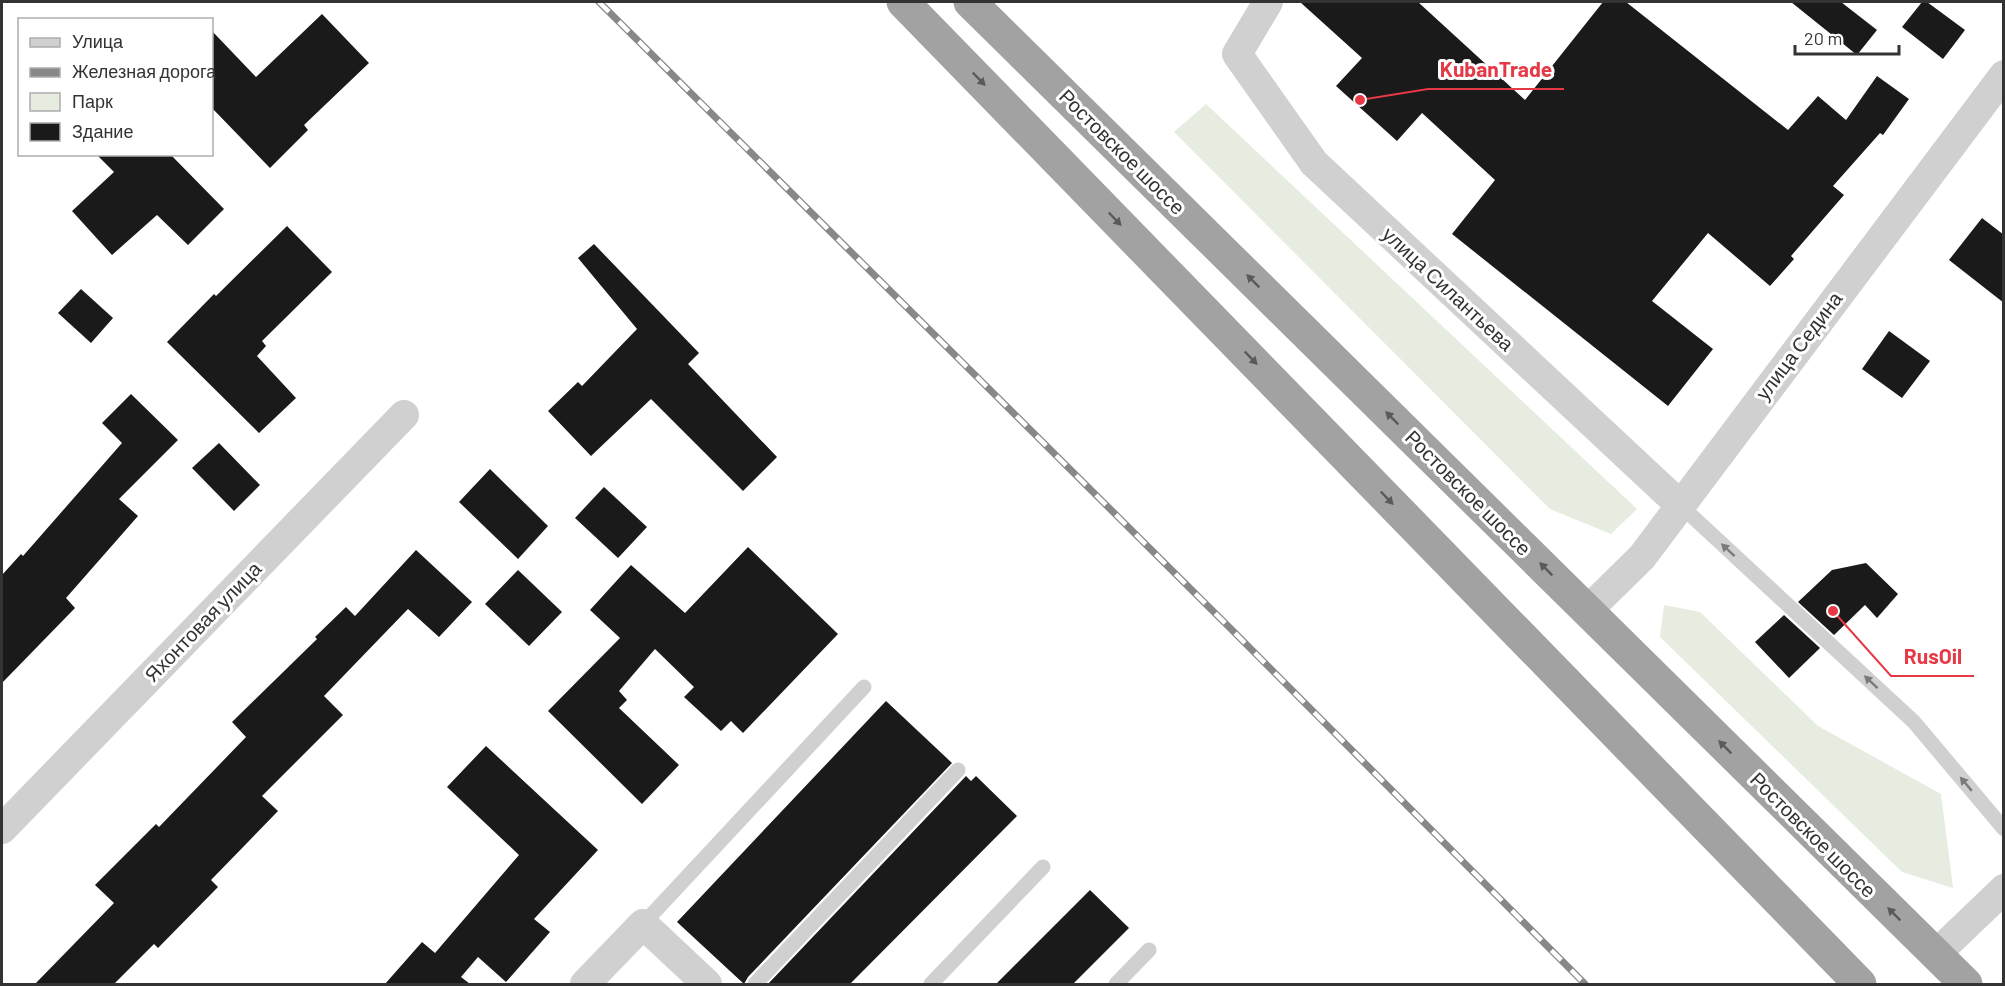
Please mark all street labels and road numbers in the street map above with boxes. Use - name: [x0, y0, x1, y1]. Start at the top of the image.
- street label: Ростовское шоссе: [1055, 84, 1190, 219]
- street label: улица Силантьева: [1378, 221, 1520, 356]
- street label: улица Седина: [1750, 286, 1847, 404]
- street label: Ростовское шоссе: [1401, 425, 1536, 560]
- street label: Яхонтовая улица: [139, 556, 266, 686]
- street label: Ростовское шоссе: [1746, 767, 1881, 902]

